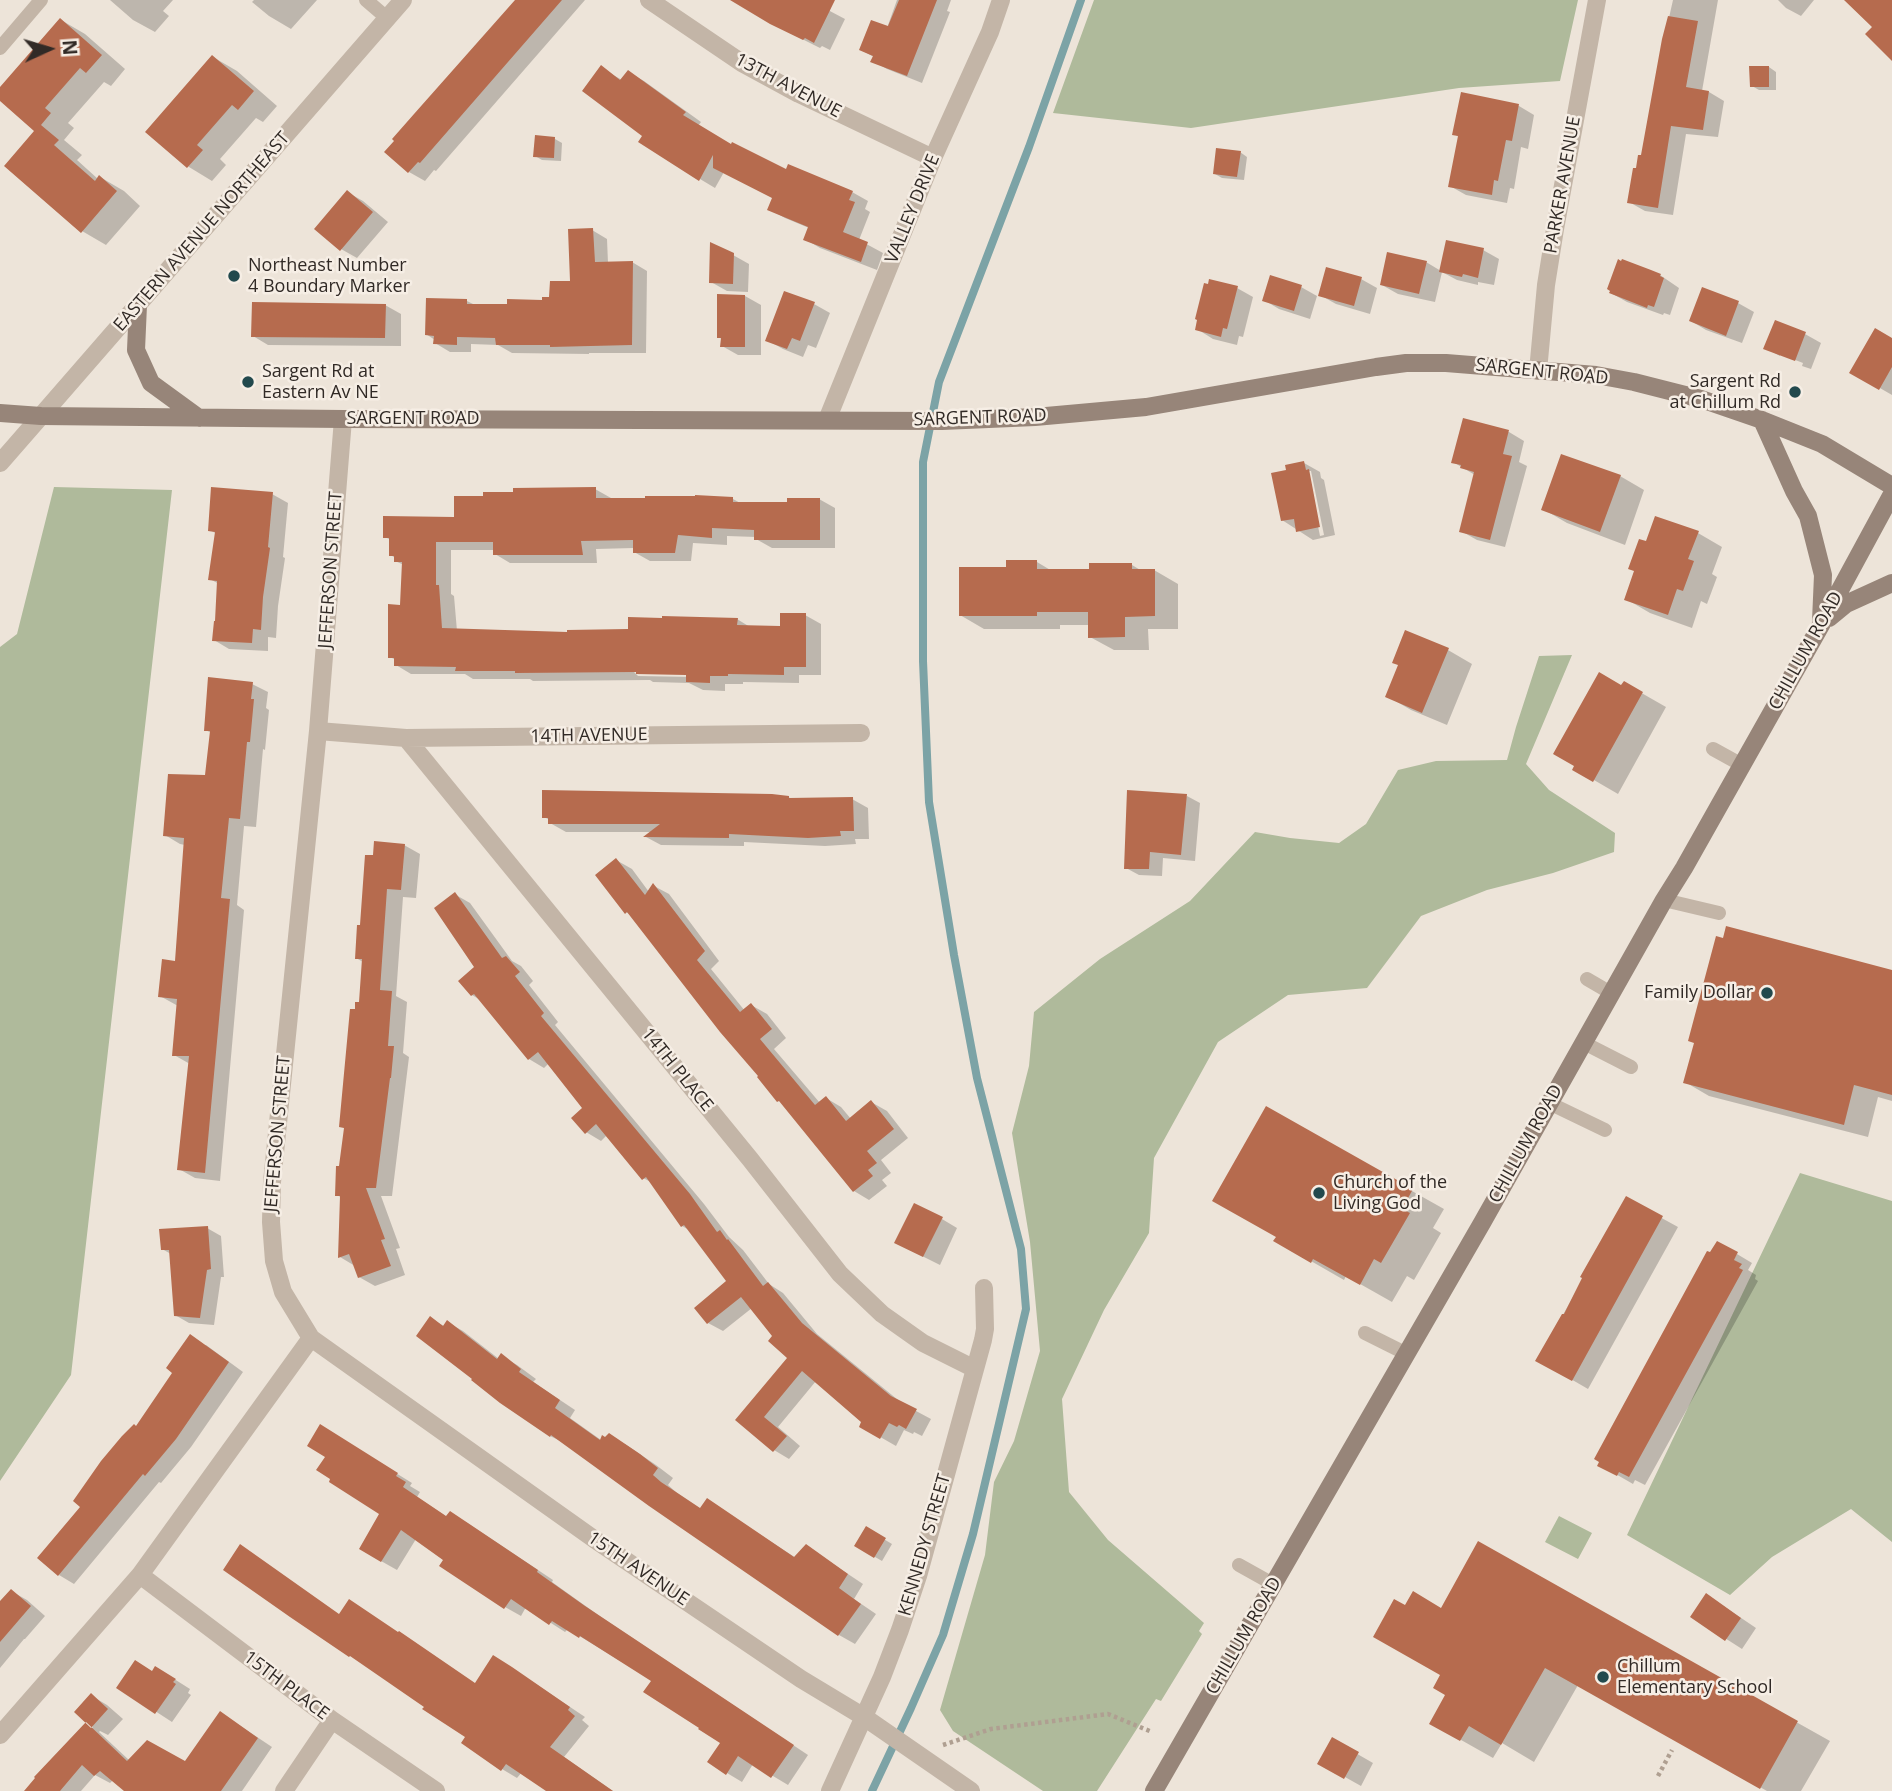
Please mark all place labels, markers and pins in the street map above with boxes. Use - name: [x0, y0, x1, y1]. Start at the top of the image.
- place label: Northeast Number 4 Boundary Marker: [248, 255, 410, 298]
- marker: Northeast Number 4 Boundary Marker: [226, 268, 242, 284]
- place label: Sargent Rd at Eastern Av NE: [262, 361, 379, 404]
- place label: Sargent Rd at Chillum Rd: [1669, 371, 1781, 414]
- marker: Sargent Rd at Eastern Av NE: [240, 374, 256, 390]
- marker: Sargent Rd at Chillum Rd: [1787, 384, 1803, 400]
- place label: Family Dollar: [1644, 982, 1753, 1004]
- marker: Family Dollar: [1759, 985, 1775, 1001]
- place label: Church of the Living God: [1333, 1172, 1447, 1214]
- marker: Church of the Living God: [1311, 1185, 1327, 1201]
- place label: Chillum Elementary School: [1617, 1656, 1773, 1698]
- marker: Chillum Elementary School: [1595, 1669, 1611, 1685]

